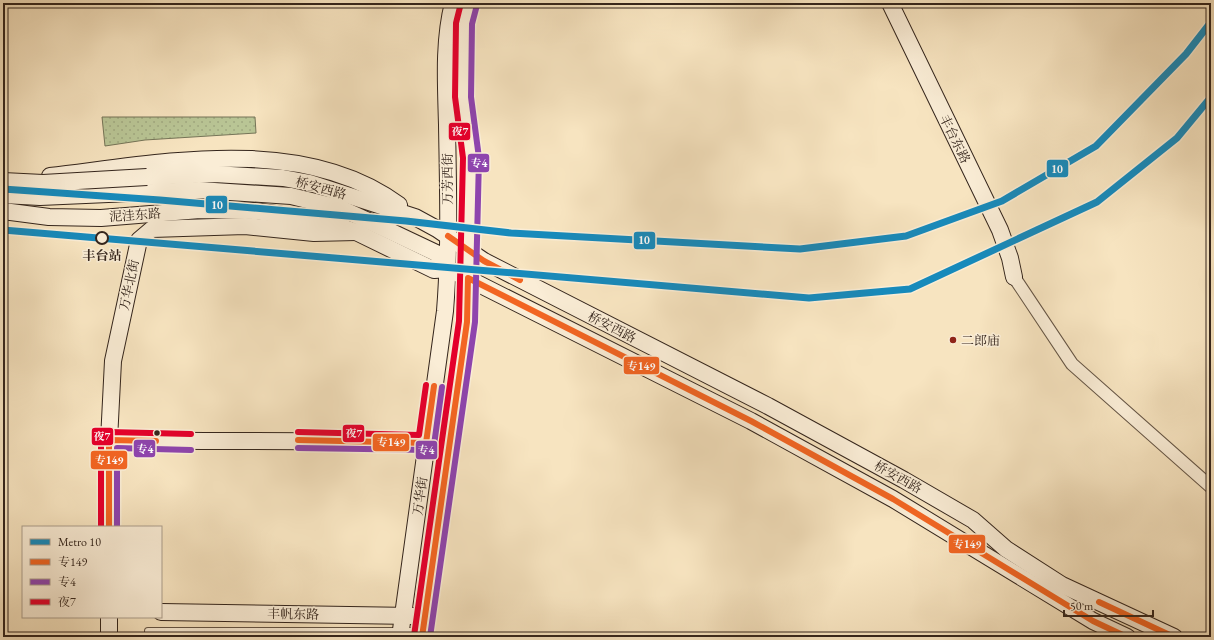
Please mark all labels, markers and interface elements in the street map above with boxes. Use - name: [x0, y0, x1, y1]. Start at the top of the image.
- street label: 丰台东路: [936, 112, 974, 166]
- line badge: 夜7: [448, 122, 471, 141]
- text: 夜7: [452, 124, 469, 138]
- street label: 万芳西街: [439, 153, 456, 205]
- line badge: 专4: [467, 153, 490, 173]
- text: 专4: [471, 156, 488, 170]
- line badge: 10: [1046, 159, 1069, 178]
- text: 10: [1051, 162, 1063, 176]
- street label: 桥安西路: [294, 173, 348, 203]
- line badge: 10: [205, 195, 228, 214]
- text: 10: [211, 198, 223, 212]
- street label: 泥洼东路: [108, 205, 162, 225]
- marker: 丰台站: [95, 231, 109, 245]
- line badge: 10: [633, 231, 656, 250]
- text: 10: [638, 233, 650, 247]
- place label: 丰台站: [82, 247, 122, 264]
- street label: 万华北街: [115, 258, 143, 312]
- street label: 桥安西路: [585, 308, 639, 346]
- place label: 二郎庙: [961, 332, 1000, 349]
- marker: 二郎庙: [948, 335, 958, 345]
- line badge: 专149: [623, 356, 660, 375]
- text: 专149: [627, 359, 655, 373]
- line badge: 夜7: [342, 424, 365, 443]
- text: 夜7: [346, 426, 363, 440]
- line badge: 夜7: [91, 427, 114, 446]
- unlabelled marker: [152, 428, 162, 438]
- text: 夜7: [94, 429, 111, 443]
- line badge: 专149: [372, 433, 410, 452]
- text: 专149: [377, 435, 405, 449]
- line badge: 专4: [133, 439, 156, 458]
- line badge: 专4: [415, 440, 438, 460]
- text: 专4: [137, 442, 154, 456]
- text: 专4: [418, 443, 435, 457]
- line badge: 专149: [90, 450, 128, 470]
- text: 专149: [95, 453, 123, 467]
- street label: 桥安西路: [871, 457, 925, 497]
- street label: 万华街: [409, 475, 431, 517]
- legend: [22, 526, 162, 618]
- text: Metro 10: [58, 534, 101, 550]
- line badge: 专149: [948, 534, 986, 554]
- text: 专149: [953, 537, 981, 551]
- text: 专149: [58, 554, 88, 570]
- text: 专4: [58, 574, 76, 590]
- scale bar: [1064, 592, 1153, 618]
- text: 夜7: [58, 594, 76, 610]
- text: 50 m: [1070, 598, 1094, 614]
- street label: 丰帆东路: [267, 605, 319, 623]

